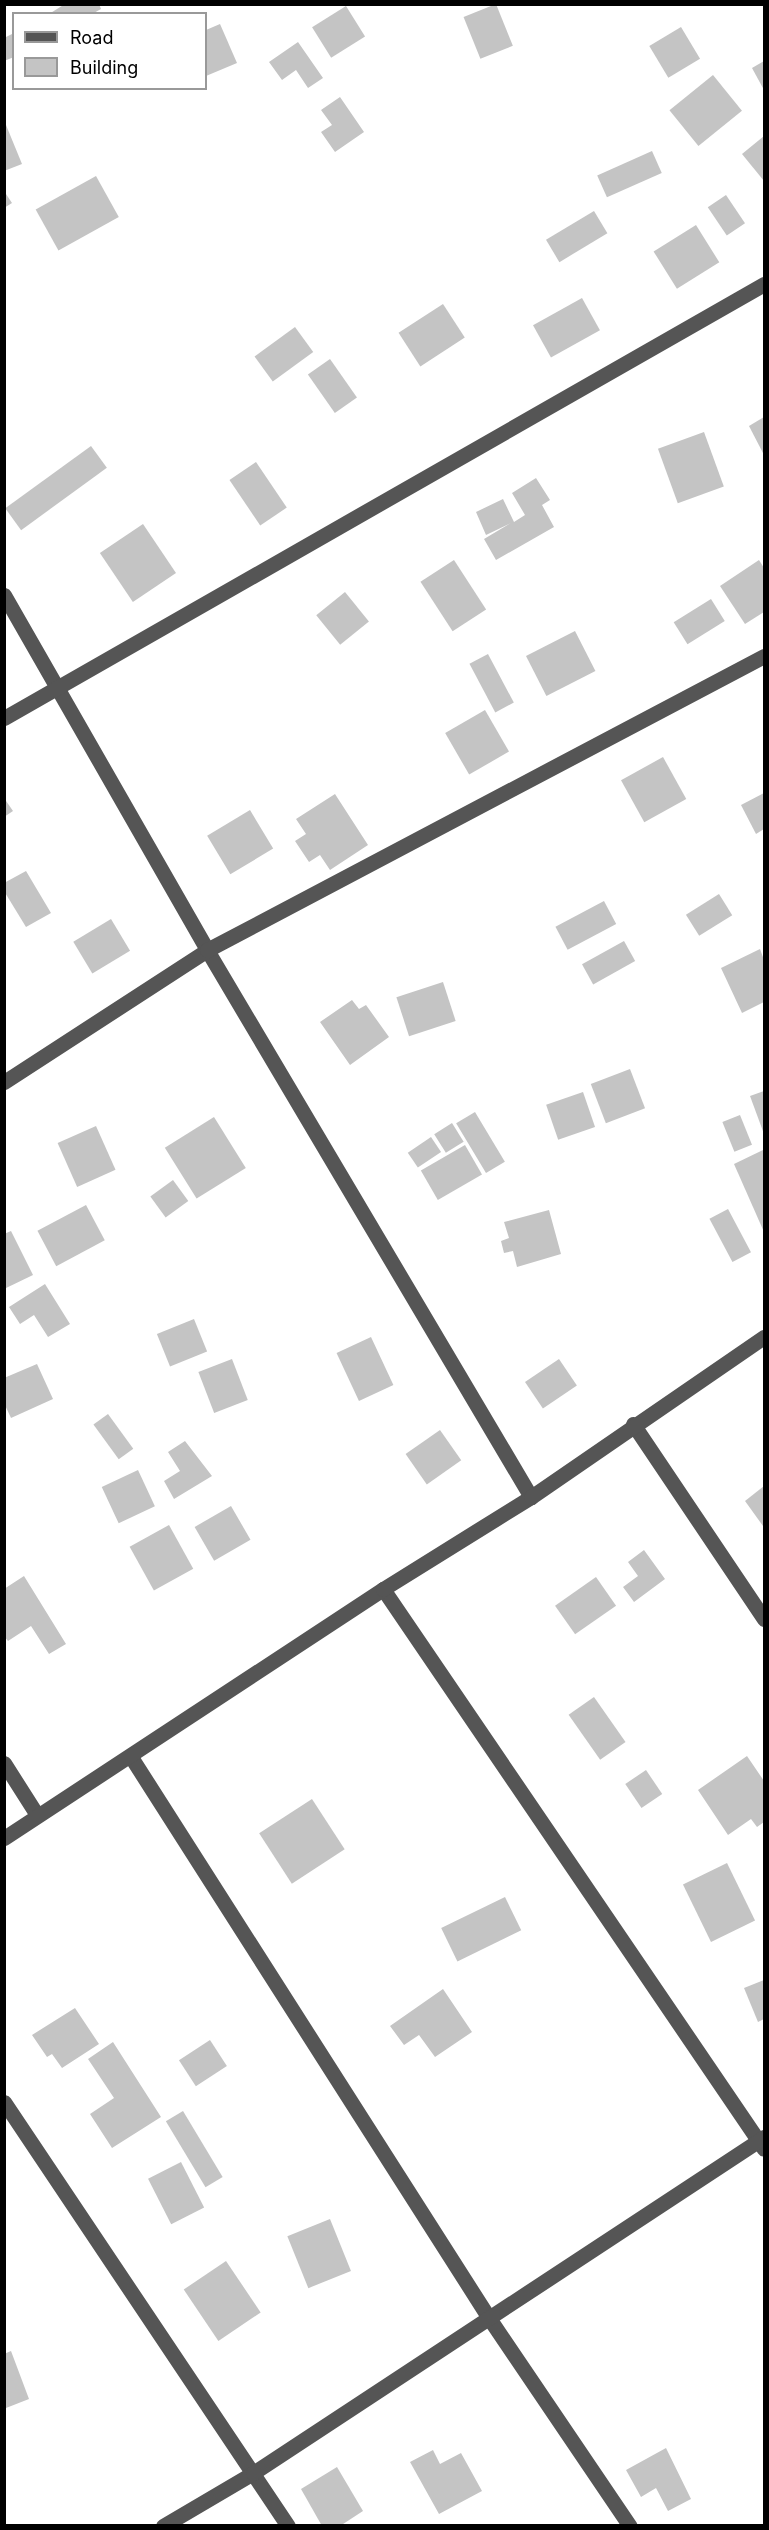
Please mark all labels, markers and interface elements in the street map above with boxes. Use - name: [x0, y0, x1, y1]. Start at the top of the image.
- legend: [12, 12, 207, 90]
- text: Road: [70, 27, 113, 48]
- text: Building: [70, 57, 138, 78]

